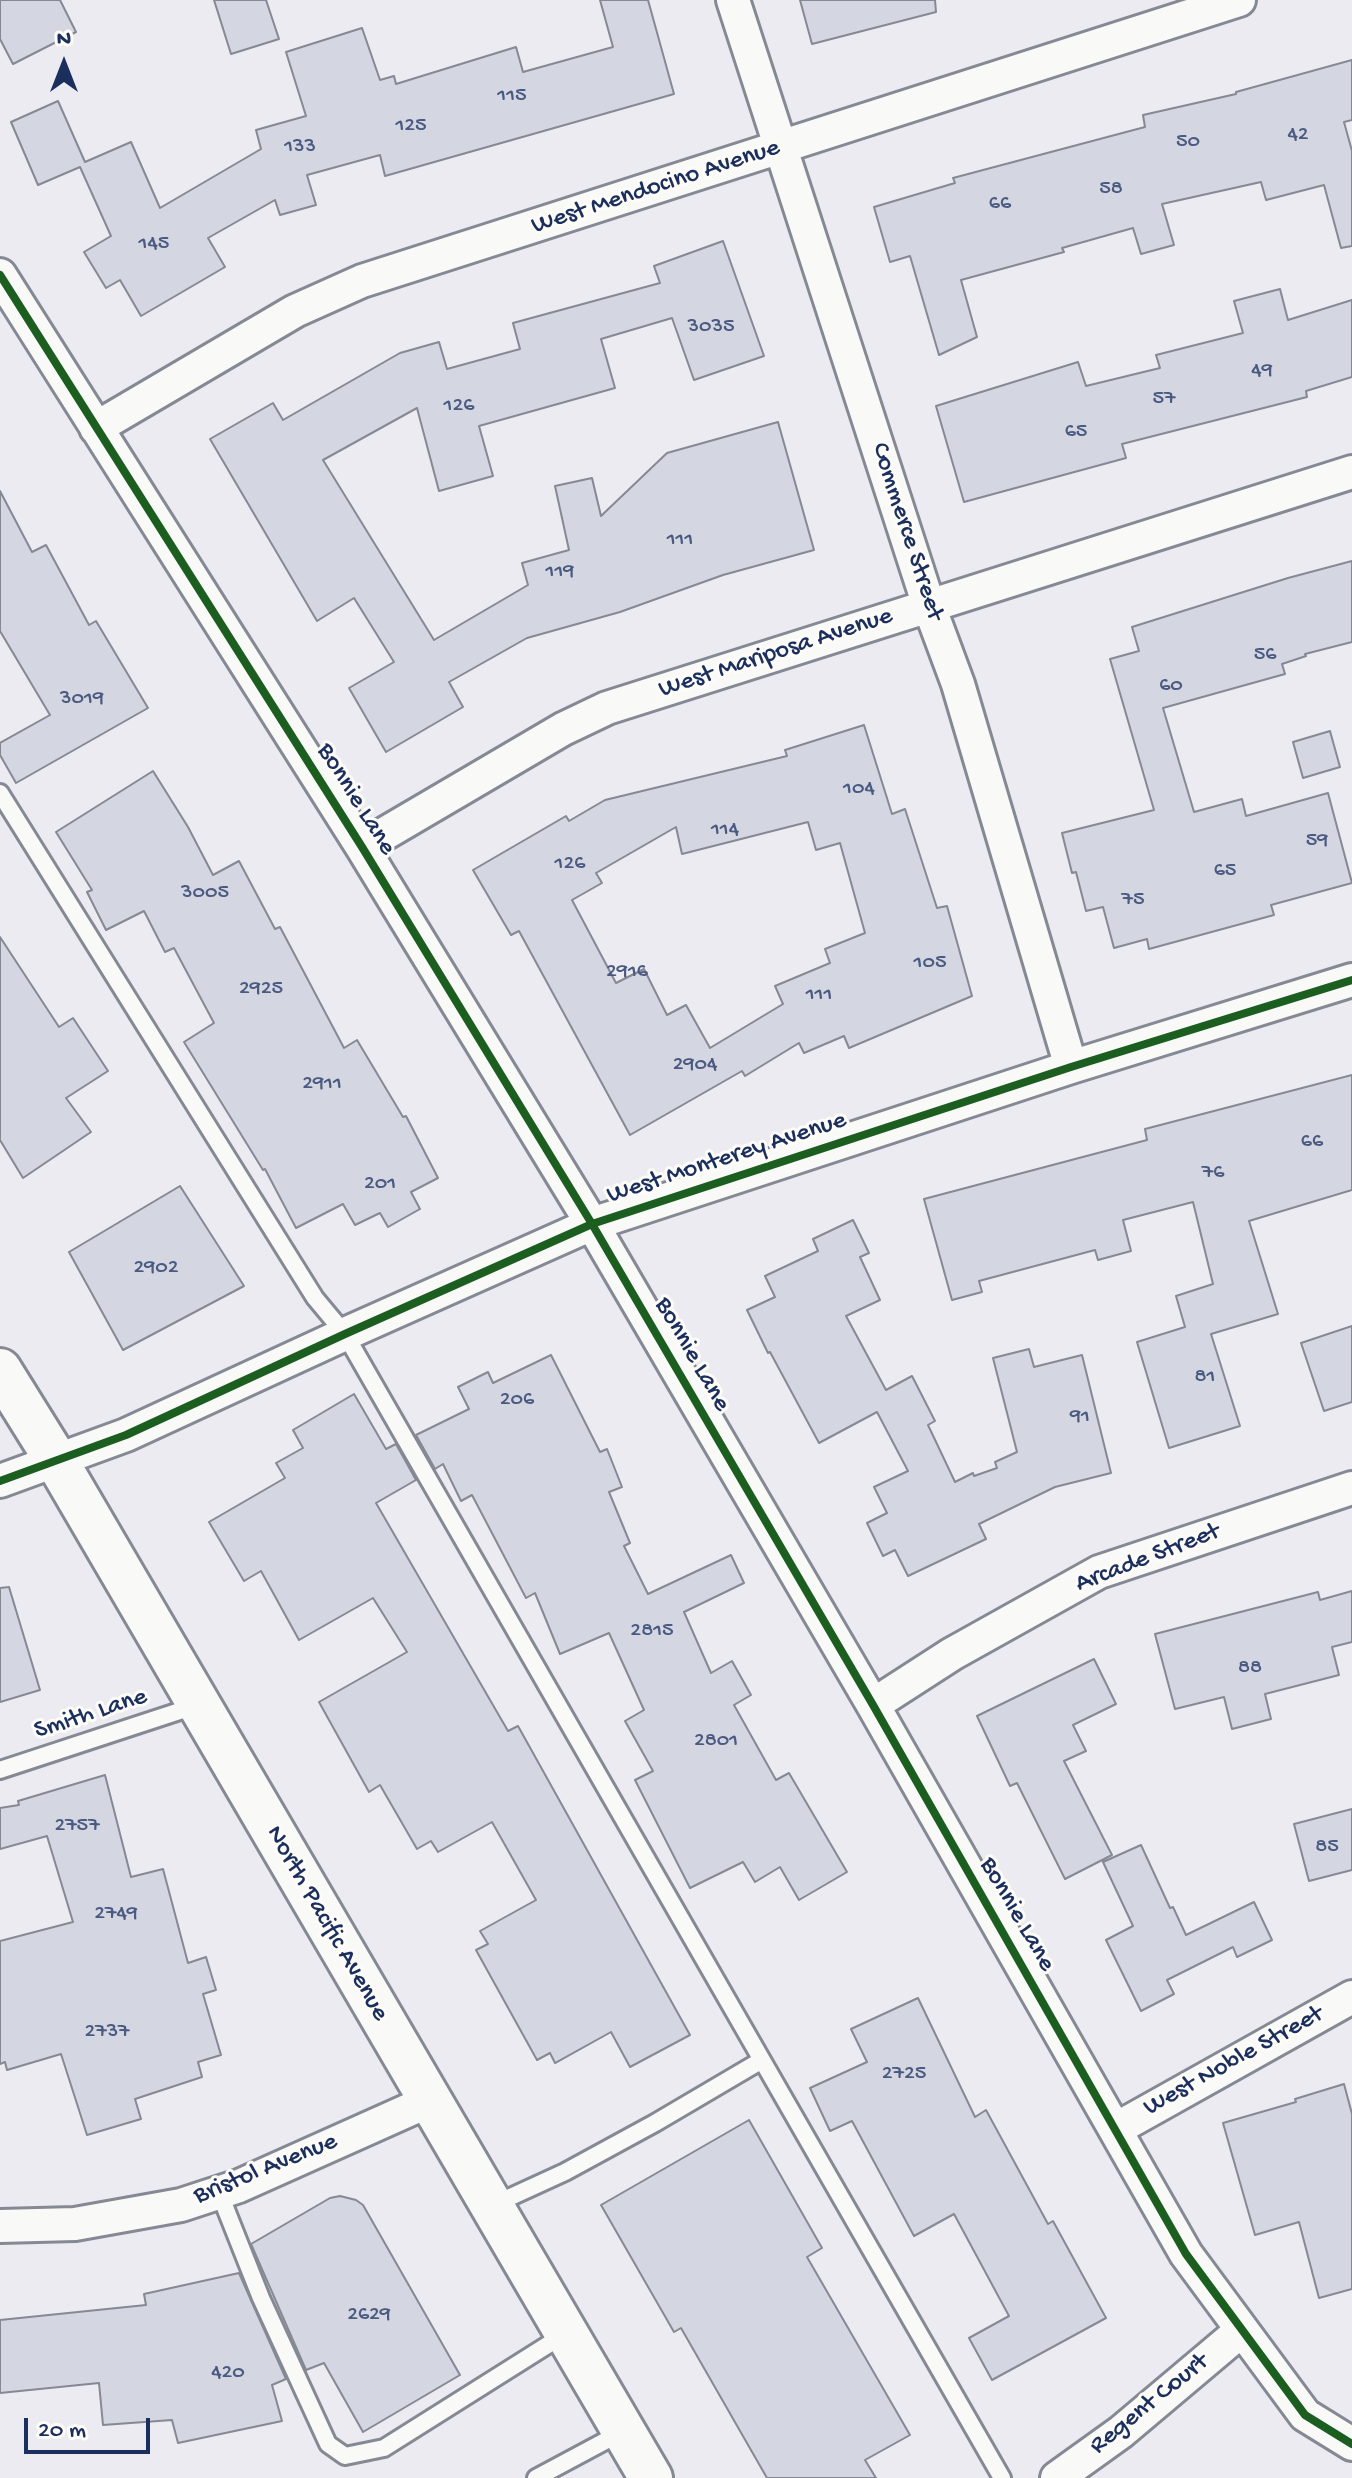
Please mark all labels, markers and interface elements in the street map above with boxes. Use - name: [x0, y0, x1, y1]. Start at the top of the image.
- north arrow: [24, 24, 104, 104]
- text: N: [57, 27, 71, 53]
- house number: 115: [497, 84, 527, 110]
- house number: 125: [395, 114, 427, 140]
- house number: 42: [1287, 123, 1309, 149]
- house number: 50: [1176, 130, 1200, 156]
- street label: West Mendocino Avenue: [528, 133, 784, 243]
- house number: 133: [284, 135, 316, 161]
- house number: 58: [1099, 177, 1123, 203]
- house number: 66: [989, 192, 1011, 218]
- house number: 145: [139, 232, 169, 258]
- house number: 3035: [688, 315, 734, 341]
- house number: 49: [1251, 359, 1273, 385]
- house number: 57: [1152, 387, 1176, 413]
- house number: 126: [444, 394, 474, 420]
- house number: 65: [1065, 420, 1087, 446]
- street label: Commerce Street: [863, 439, 949, 625]
- house number: 111: [667, 528, 693, 554]
- house number: 119: [546, 560, 574, 586]
- street label: West Mariposa Avenue: [655, 601, 897, 707]
- house number: 56: [1254, 643, 1276, 669]
- house number: 60: [1159, 674, 1183, 700]
- house number: 3019: [60, 687, 104, 713]
- street label: Bonnie Lane: [308, 738, 402, 862]
- house number: 104: [843, 777, 875, 803]
- house number: 114: [711, 818, 739, 844]
- house number: 59: [1306, 829, 1328, 855]
- house number: 126: [555, 852, 585, 878]
- house number: 65: [1214, 859, 1236, 885]
- house number: 3005: [181, 881, 229, 907]
- house number: 75: [1121, 888, 1145, 914]
- house number: 105: [914, 951, 946, 977]
- house number: 2916: [606, 960, 648, 986]
- house number: 2925: [239, 977, 283, 1003]
- house number: 111: [806, 983, 832, 1009]
- house number: 2904: [673, 1053, 717, 1079]
- house number: 2911: [302, 1072, 342, 1098]
- street label: West Monterey Avenue: [604, 1106, 850, 1212]
- house number: 66: [1301, 1130, 1323, 1156]
- house number: 76: [1202, 1161, 1224, 1187]
- house number: 201: [364, 1172, 396, 1198]
- house number: 2902: [133, 1256, 179, 1282]
- street label: Bonnie Lane: [646, 1292, 736, 1418]
- house number: 81: [1195, 1365, 1215, 1391]
- house number: 206: [500, 1388, 534, 1414]
- house number: 91: [1070, 1405, 1090, 1431]
- street label: Arcade Street: [1071, 1517, 1225, 1601]
- house number: 2815: [630, 1619, 674, 1645]
- house number: 88: [1238, 1656, 1262, 1682]
- street label: Smith Lane: [31, 1682, 151, 1748]
- house number: 2801: [694, 1729, 738, 1755]
- house number: 2757: [54, 1814, 100, 1840]
- street label: North Pacific Avenue: [257, 1821, 395, 2027]
- house number: 85: [1315, 1835, 1339, 1861]
- street label: Bonnie Lane: [971, 1852, 1061, 1978]
- house number: 2749: [94, 1902, 138, 1928]
- street label: West Noble Street: [1139, 2000, 1329, 2124]
- house number: 2737: [84, 2020, 130, 2046]
- house number: 2725: [882, 2062, 926, 2088]
- street label: Bristol Avenue: [190, 2127, 342, 2213]
- house number: 2629: [347, 2303, 391, 2329]
- street label: Regent Court: [1084, 2348, 1216, 2462]
- house number: 420: [211, 2361, 245, 2387]
- scale bar: [28, 2402, 154, 2452]
- text: 20 m: [38, 2417, 86, 2446]

